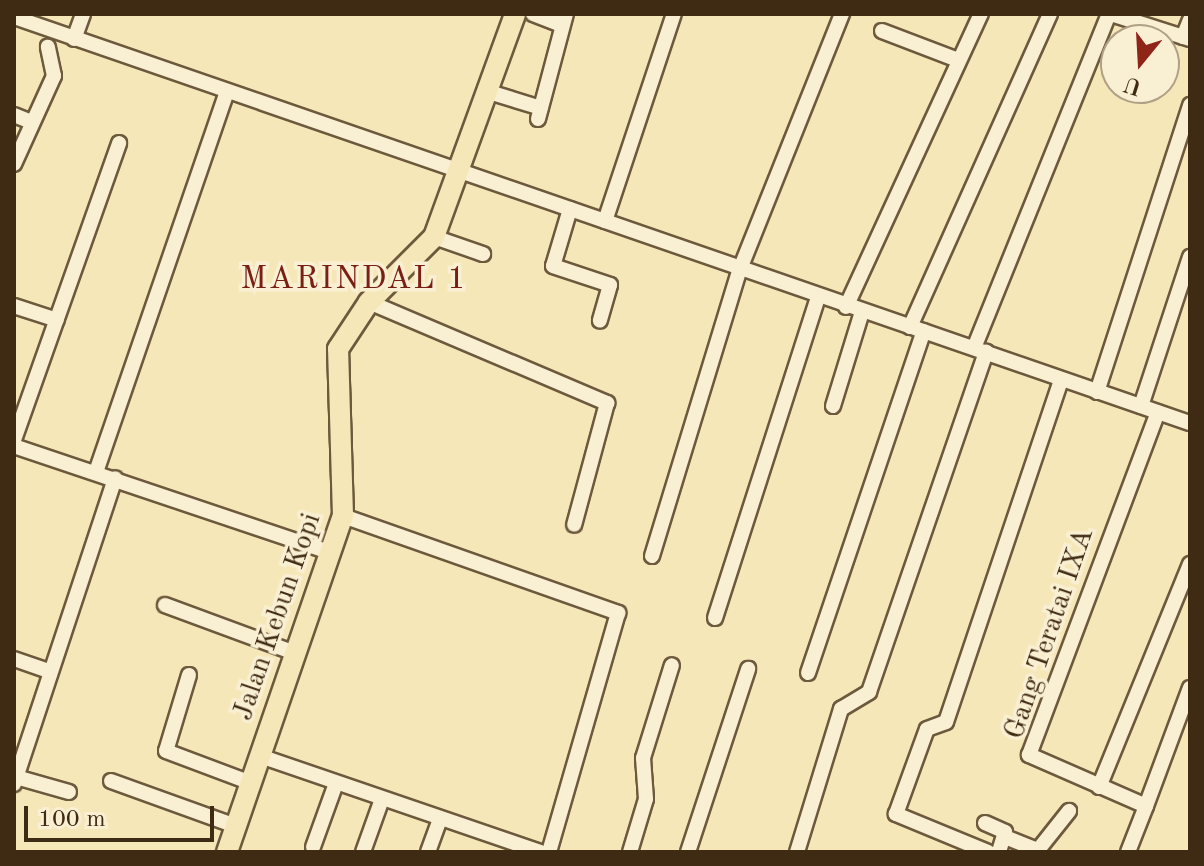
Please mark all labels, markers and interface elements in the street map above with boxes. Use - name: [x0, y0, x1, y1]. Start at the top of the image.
- north arrow: [1100, 24, 1180, 104]
- text: U: [1121, 72, 1145, 98]
- district label: MARINDAL 1: [240, 261, 468, 299]
- street label: Jalan Kebun Kopi: [227, 509, 329, 725]
- street label: Gang Teratai IXA: [998, 524, 1102, 744]
- scale bar: [28, 790, 218, 840]
- text: 100 m: [38, 808, 106, 832]

